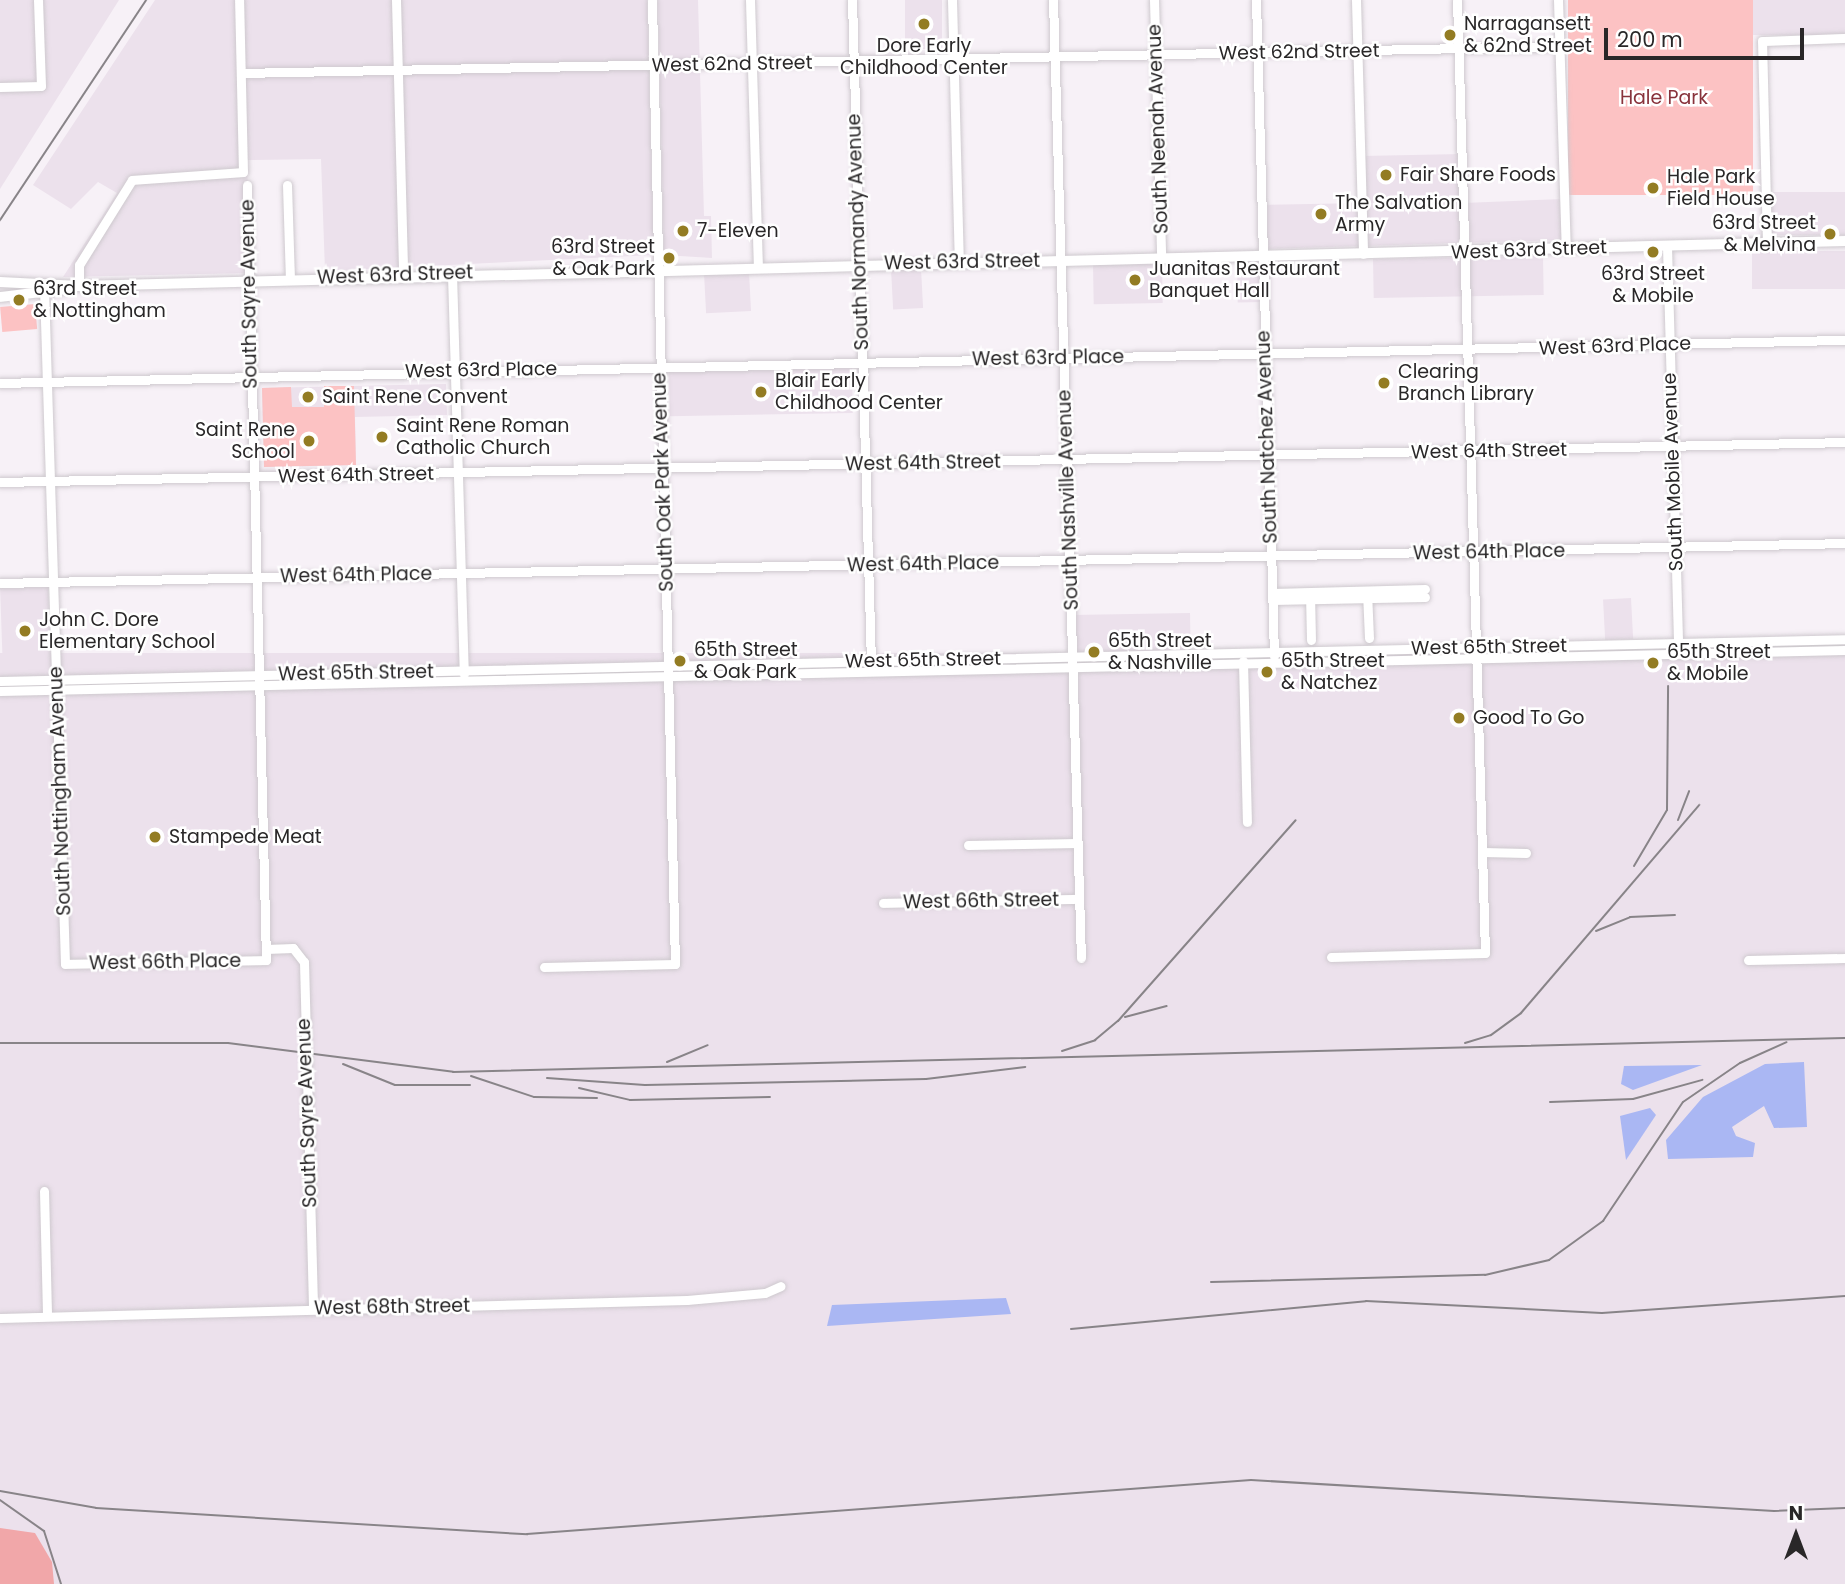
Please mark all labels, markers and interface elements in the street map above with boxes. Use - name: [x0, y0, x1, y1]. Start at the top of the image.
- place label: Narragansett & 62nd Street: [1464, 13, 1592, 57]
- scale bar: [1607, 14, 1806, 58]
- marker: Dore Early Childhood Center: [916, 16, 932, 32]
- street label: South Neenah Avenue: [1143, 24, 1173, 234]
- text: 200 m: [1617, 25, 1683, 54]
- marker: Narragansett & 62nd Street: [1442, 27, 1458, 43]
- place label: Dore Early Childhood Center: [840, 35, 1008, 79]
- street label: West 62nd Street: [1218, 39, 1380, 65]
- street label: West 62nd Street: [651, 51, 813, 77]
- park label: Hale Park: [1620, 87, 1708, 109]
- street label: South Normandy Avenue: [842, 113, 874, 351]
- place label: Fair Share Foods: [1400, 164, 1556, 186]
- place label: Hale Park Field House: [1667, 166, 1775, 210]
- marker: Fair Share Foods: [1378, 167, 1394, 183]
- marker: Hale Park Field House: [1645, 180, 1661, 196]
- place label: The Salvation Army: [1335, 192, 1462, 236]
- street label: South Sayre Avenue: [236, 199, 262, 389]
- marker: The Salvation Army: [1313, 206, 1329, 222]
- place label: 63rd Street & Melvina: [1712, 212, 1816, 256]
- place label: 7-Eleven: [697, 220, 779, 242]
- marker: 7-Eleven: [675, 223, 691, 239]
- marker: 63rd Street & Melvina: [1822, 226, 1838, 242]
- place label: 63rd Street & Oak Park: [551, 236, 655, 280]
- street label: West 63rd Street: [1451, 236, 1607, 264]
- marker: 63rd Street & Mobile: [1645, 244, 1661, 260]
- street label: West 63rd Street: [884, 249, 1040, 275]
- marker: 63rd Street & Oak Park: [661, 250, 677, 266]
- place label: Juanitas Restaurant Banquet Hall: [1149, 258, 1340, 302]
- street label: West 63rd Street: [317, 261, 473, 289]
- place label: 63rd Street & Mobile: [1601, 263, 1705, 307]
- marker: Juanitas Restaurant Banquet Hall: [1127, 272, 1143, 288]
- place label: 63rd Street & Nottingham: [33, 278, 166, 322]
- marker: 63rd Street & Nottingham: [11, 292, 27, 308]
- street label: South Natchez Avenue: [1252, 330, 1282, 544]
- street label: West 63rd Place: [1538, 332, 1692, 360]
- street label: West 63rd Place: [972, 345, 1124, 371]
- street label: West 63rd Place: [405, 357, 557, 383]
- place label: Clearing Branch Library: [1398, 361, 1534, 405]
- place label: Blair Early Childhood Center: [775, 370, 943, 414]
- street label: South Oak Park Avenue: [648, 372, 678, 592]
- street label: South Mobile Avenue: [1658, 372, 1688, 572]
- marker: Clearing Branch Library: [1376, 375, 1392, 391]
- marker: Blair Early Childhood Center: [753, 384, 769, 400]
- place label: Saint Rene Convent: [322, 386, 508, 408]
- marker: Saint Rene Convent: [300, 389, 316, 405]
- street label: South Nashville Avenue: [1053, 389, 1083, 611]
- place label: Saint Rene Roman Catholic Church: [396, 415, 569, 459]
- place label: Saint Rene School: [195, 419, 295, 463]
- marker: Saint Rene Roman Catholic Church: [374, 429, 390, 445]
- marker: Saint Rene School: [301, 433, 317, 449]
- street label: West 64th Street: [1411, 438, 1567, 464]
- street label: West 64th Street: [845, 450, 1001, 476]
- street label: West 64th Street: [278, 462, 434, 488]
- street label: West 64th Place: [1413, 539, 1565, 565]
- street label: West 64th Place: [847, 551, 999, 577]
- street label: West 64th Place: [280, 562, 432, 588]
- place label: John C. Dore Elementary School: [39, 609, 215, 653]
- marker: John C. Dore Elementary School: [17, 623, 33, 639]
- place label: 65th Street & Nashville: [1108, 630, 1212, 674]
- street label: West 65th Street: [1411, 634, 1567, 660]
- place label: 65th Street & Oak Park: [694, 639, 798, 683]
- place label: 65th Street & Mobile: [1667, 641, 1771, 685]
- marker: 65th Street & Nashville: [1086, 644, 1102, 660]
- street label: West 65th Street: [845, 647, 1001, 673]
- place label: 65th Street & Natchez: [1281, 650, 1385, 694]
- marker: 65th Street & Oak Park: [672, 653, 688, 669]
- marker: 65th Street & Mobile: [1645, 655, 1661, 671]
- street label: West 65th Street: [278, 660, 434, 686]
- marker: 65th Street & Natchez: [1259, 664, 1275, 680]
- street label: South Nottingham Avenue: [44, 666, 76, 916]
- place label: Good To Go: [1473, 707, 1584, 729]
- marker: Good To Go: [1451, 710, 1467, 726]
- place label: Stampede Meat: [169, 826, 322, 848]
- marker: Stampede Meat: [147, 829, 163, 845]
- street label: West 66th Street: [903, 888, 1059, 914]
- street label: West 66th Place: [89, 949, 241, 975]
- street label: South Sayre Avenue: [292, 1018, 322, 1208]
- street label: West 68th Street: [314, 1294, 470, 1320]
- north arrow: [1761, 1500, 1831, 1570]
- text: N: [1789, 1500, 1803, 1527]

